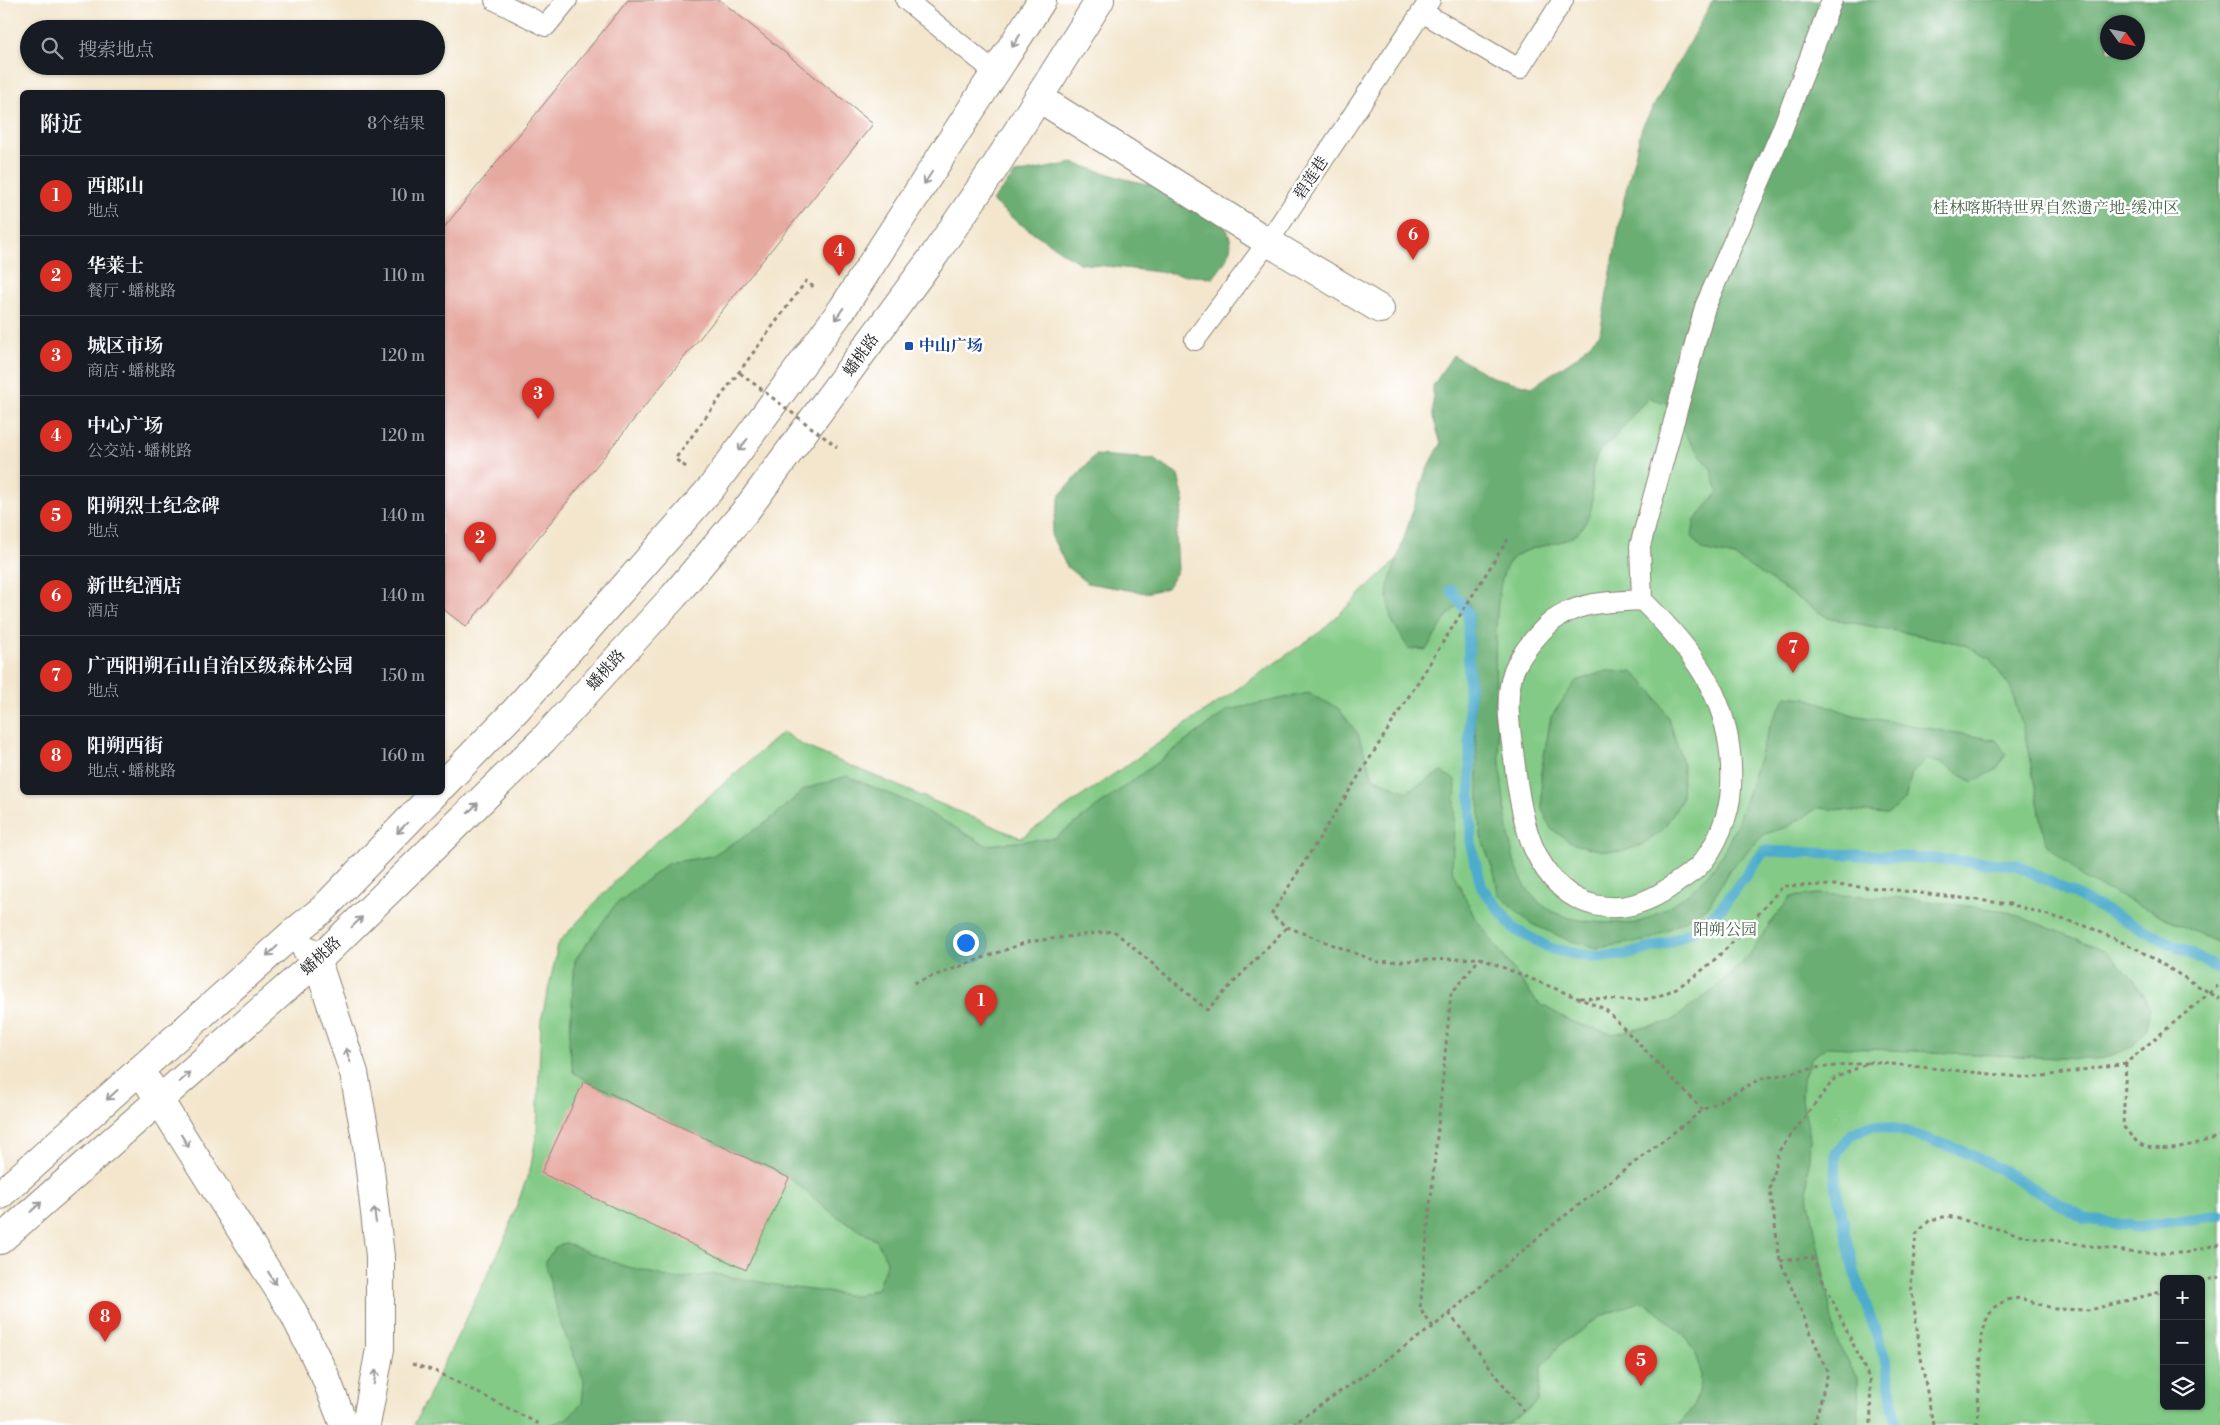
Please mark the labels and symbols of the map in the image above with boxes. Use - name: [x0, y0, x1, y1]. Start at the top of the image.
- north arrow: [2100, 15, 2145, 60]
- one-way arrow: [1011, 34, 1021, 48]
- street label: 碧莲巷: [1289, 153, 1333, 203]
- one-way arrow: [922, 170, 932, 184]
- park label: 桂林喀斯特世界自然遗产地-缓冲区: [1933, 198, 2179, 218]
- pin: 6: [1397, 219, 1429, 260]
- pin: 4: [823, 235, 855, 276]
- one-way arrow: [834, 307, 844, 321]
- street label: 蟠桃路: [839, 330, 883, 380]
- place label: 中山广场: [919, 336, 983, 356]
- marker: 中山广场: [903, 340, 915, 352]
- pin: 3: [522, 378, 554, 419]
- one-way arrow: [738, 438, 748, 452]
- pin: 2: [464, 522, 496, 563]
- pin: 7: [1777, 632, 1809, 673]
- street label: 蟠桃路: [583, 645, 629, 695]
- one-way arrow: [467, 802, 480, 814]
- one-way arrow: [396, 821, 408, 834]
- one-way arrow: [351, 916, 364, 928]
- park label: 阳朔公园: [1693, 920, 1757, 940]
- your location: [953, 930, 979, 956]
- street label: 蟠桃路: [297, 932, 345, 980]
- one-way arrow: [265, 946, 278, 957]
- pin: 1: [965, 985, 997, 1026]
- one-way arrow: [342, 1048, 352, 1064]
- one-way arrow: [178, 1071, 191, 1083]
- one-way arrow: [105, 1089, 118, 1101]
- one-way arrow: [180, 1134, 190, 1148]
- one-way arrow: [30, 1202, 43, 1213]
- one-way arrow: [370, 1208, 380, 1224]
- one-way arrow: [267, 1271, 277, 1285]
- pin: 8: [89, 1301, 121, 1342]
- pin: 5: [1625, 1345, 1657, 1386]
- one-way arrow: [370, 1369, 380, 1385]

